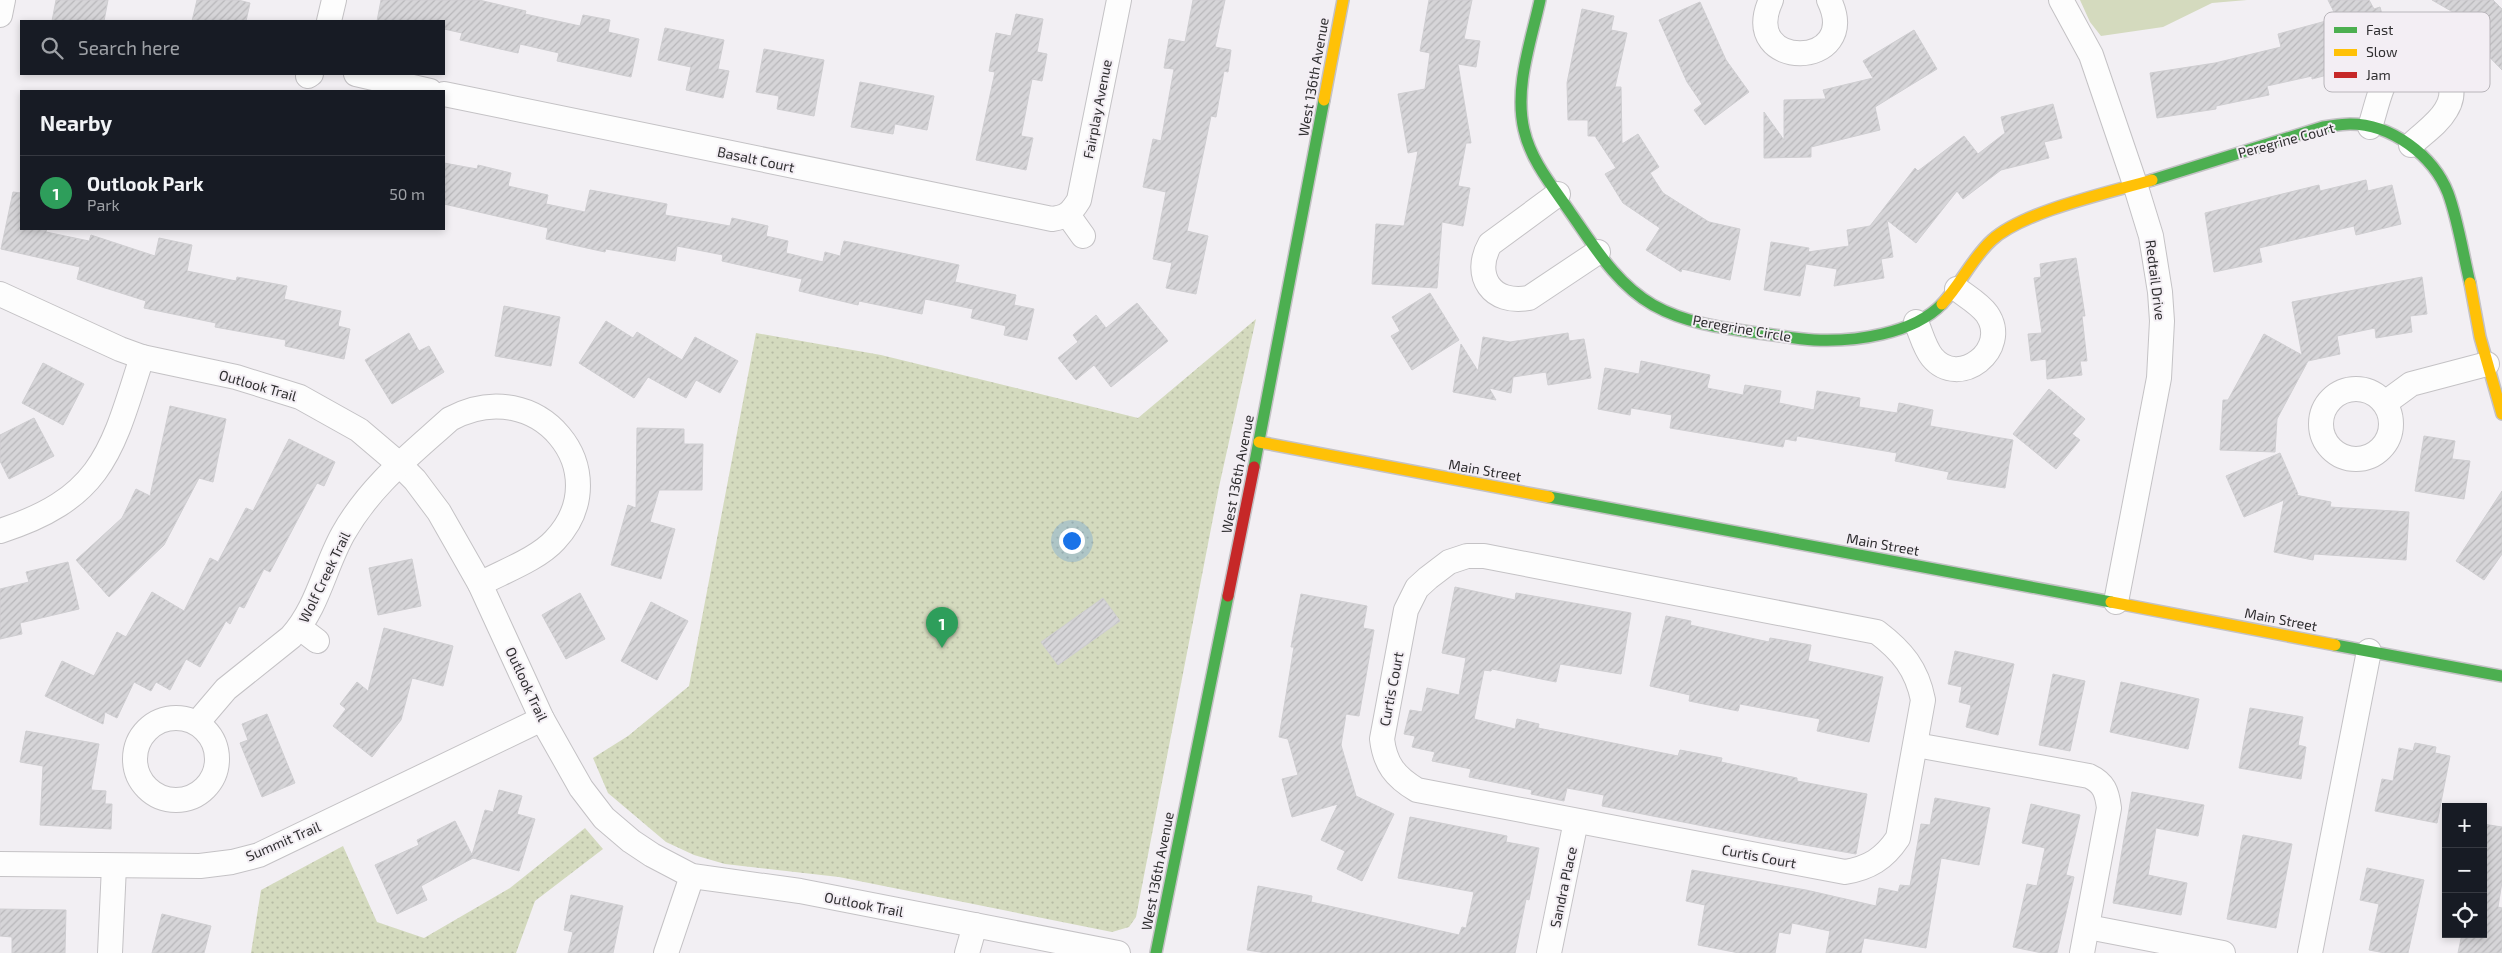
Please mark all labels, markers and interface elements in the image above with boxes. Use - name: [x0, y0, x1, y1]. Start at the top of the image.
- legend: [2324, 12, 2490, 92]
- street label: West 136th Avenue: [1294, 16, 1332, 138]
- search box: [20, 20, 445, 75]
- text: Fast: [2366, 21, 2393, 38]
- icon: search: [38, 34, 66, 62]
- text: Search here: [78, 36, 180, 59]
- text: Slow: [2366, 43, 2398, 60]
- street label: Fairplay Avenue: [1079, 58, 1115, 160]
- text: Jam: [2366, 66, 2391, 83]
- text: Nearby: [40, 110, 112, 135]
- street label: Peregrine Court: [2236, 119, 2336, 161]
- street label: Basalt Court: [716, 143, 796, 175]
- text: Outlook Park: [87, 172, 204, 195]
- text: 1: [53, 184, 59, 203]
- text: 50 m: [389, 184, 425, 203]
- text: Park: [87, 195, 120, 214]
- street label: Redtail Drive: [2143, 239, 2169, 321]
- street label: Peregrine Circle: [1691, 311, 1793, 345]
- street label: Outlook Trail: [217, 366, 300, 404]
- street label: West 136th Avenue: [1217, 413, 1257, 535]
- street label: Main Street: [1447, 455, 1523, 485]
- street label: Wolf Creek Trail: [295, 528, 354, 625]
- your location: [1059, 528, 1085, 554]
- street label: Main Street: [1845, 529, 1921, 559]
- street label: Main Street: [2243, 604, 2319, 634]
- pin: 1: [926, 607, 958, 648]
- street label: Outlook Trail: [502, 644, 552, 725]
- street label: Curtis Court: [1375, 650, 1407, 728]
- map controls: [2442, 803, 2487, 938]
- button: +: [2442, 803, 2487, 848]
- street label: West 136th Avenue: [1137, 810, 1177, 932]
- street label: Summit Trail: [243, 817, 324, 864]
- street label: Curtis Court: [1720, 840, 1798, 872]
- street label: Sandra Place: [1546, 845, 1580, 929]
- button: −: [2442, 848, 2487, 893]
- street label: Outlook Trail: [823, 888, 906, 920]
- button: locate: [2442, 893, 2487, 938]

